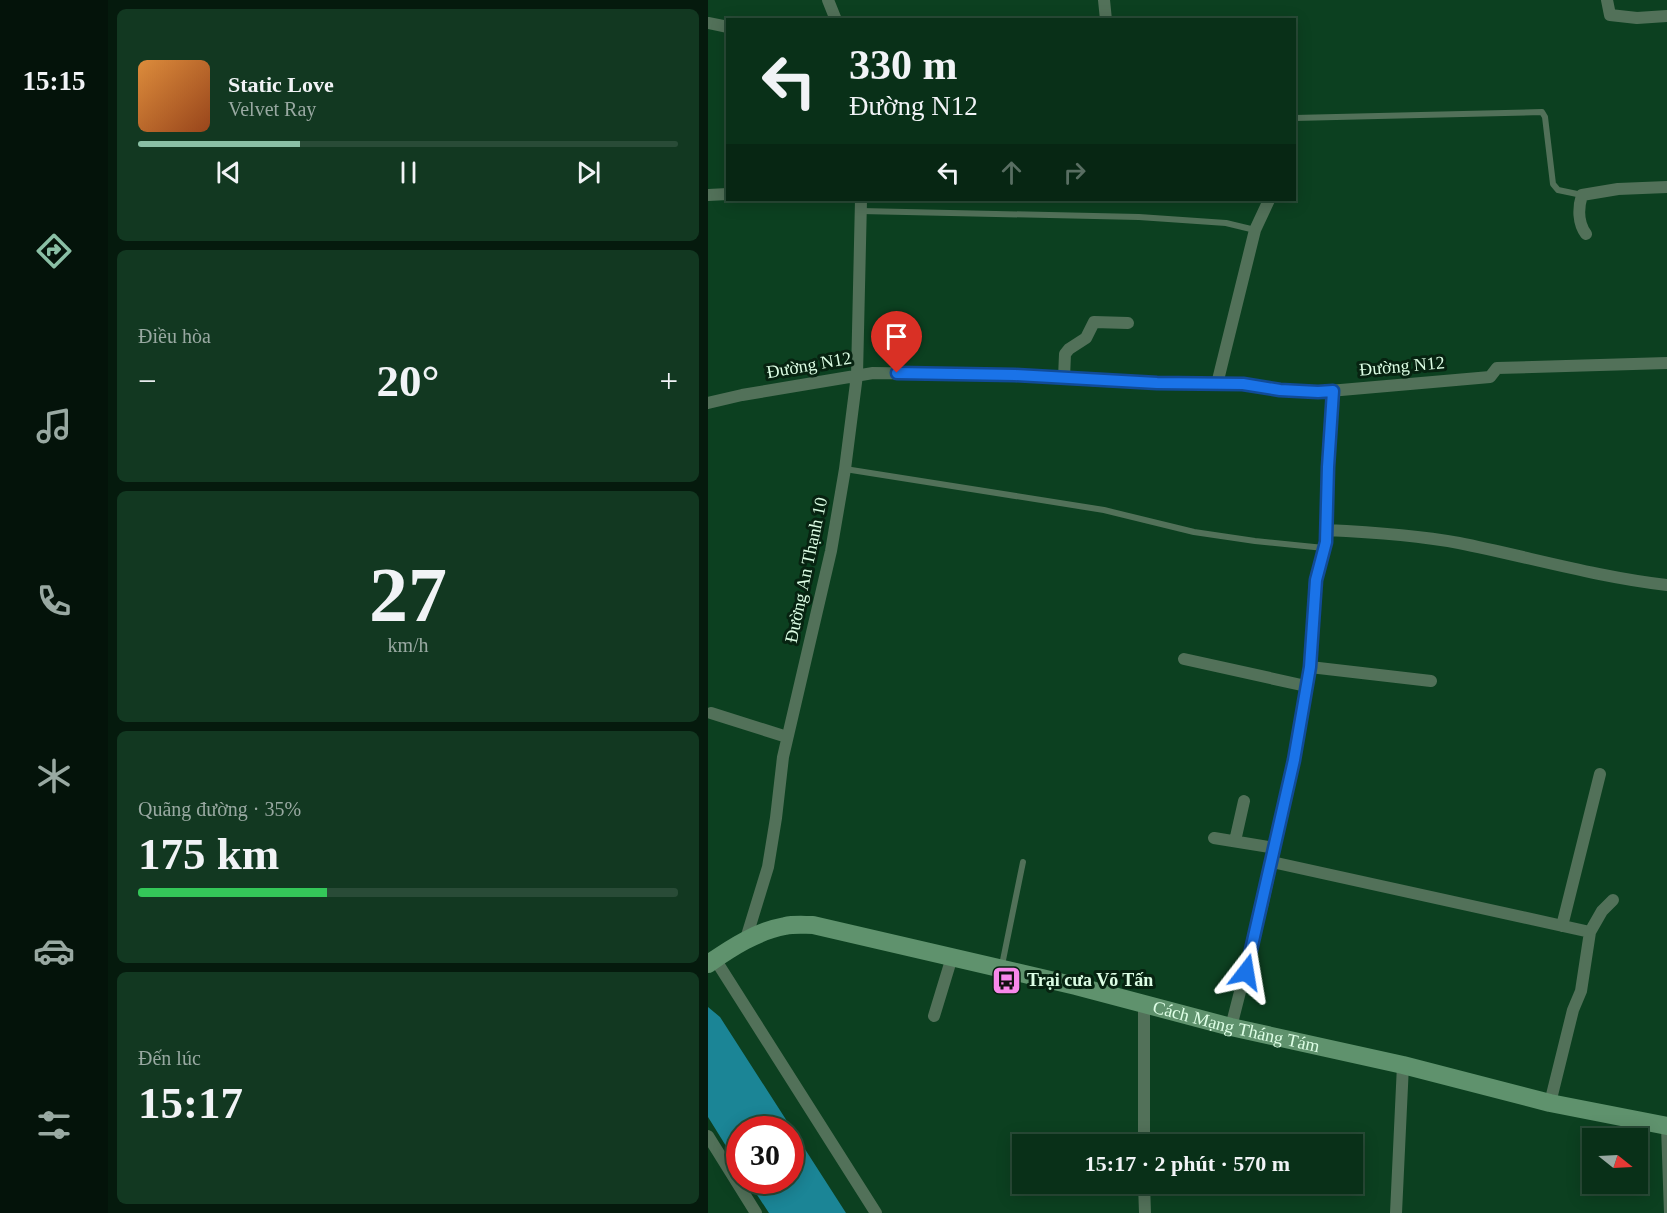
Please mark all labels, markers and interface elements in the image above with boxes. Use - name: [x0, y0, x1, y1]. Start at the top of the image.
- icon: left: [750, 42, 828, 120]
- text: 330 m: [849, 42, 958, 88]
- text: 15:15: [23, 66, 86, 96]
- text: Static Love: [228, 72, 334, 97]
- text: Đường N12: [849, 91, 978, 121]
- text: Velvet Ray: [228, 98, 316, 120]
- icon: previous: [212, 156, 245, 189]
- icon: pause: [392, 156, 425, 189]
- icon: next: [572, 156, 605, 189]
- icon: left: [932, 156, 965, 189]
- icon: ahead: [995, 156, 1028, 189]
- icon: right: [1058, 156, 1091, 189]
- icon: directions: [33, 230, 75, 272]
- pin: [871, 311, 922, 373]
- icon: arrive: [880, 320, 913, 353]
- text: Điều hòa: [138, 325, 211, 347]
- street label: Đường N12: [765, 348, 853, 382]
- street label: Đường N12: [1358, 352, 1446, 380]
- text: 20°: [377, 356, 440, 406]
- text: −: [138, 363, 157, 399]
- text: +: [659, 363, 678, 399]
- icon: music: [33, 405, 75, 447]
- street label: Đường An Thạnh 10: [781, 495, 831, 645]
- text: 27: [369, 551, 447, 638]
- icon: phone: [33, 580, 75, 622]
- text: km/h: [387, 634, 429, 656]
- icon: climate: [33, 755, 75, 797]
- text: Quãng đường · 35%: [138, 798, 301, 820]
- text: 175 km: [138, 829, 279, 879]
- icon: car: [33, 930, 75, 972]
- position arrow: [1214, 940, 1278, 1004]
- bus stop icon: Trại cưa Võ Tấn: [990, 964, 1022, 996]
- place label: Trại cưa Võ Tấn: [1027, 970, 1153, 990]
- street label: Cách Mạng Tháng Tám: [1151, 997, 1322, 1056]
- text: Đến lúc: [138, 1047, 201, 1069]
- text: 15:17: [138, 1078, 243, 1128]
- icon: filters: [33, 1104, 75, 1146]
- speed limit sign: 30: [726, 1116, 804, 1194]
- north arrow: [1582, 1128, 1648, 1194]
- map controls: [1582, 1128, 1648, 1194]
- text: 15:17 · 2 phút · 570 m: [1085, 1151, 1290, 1176]

